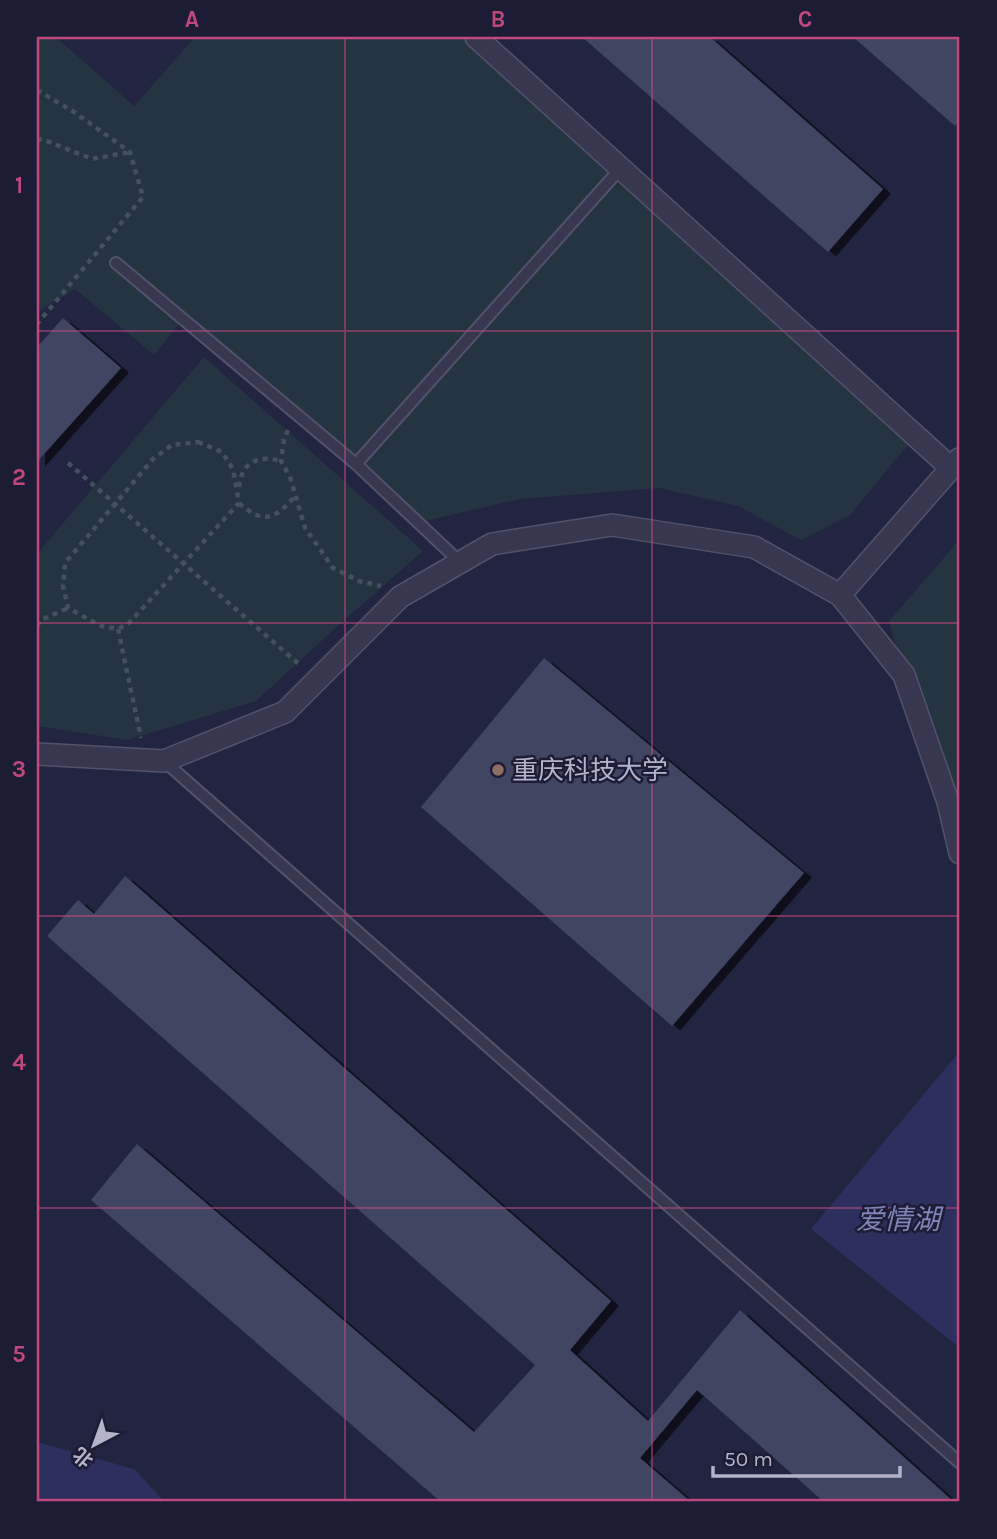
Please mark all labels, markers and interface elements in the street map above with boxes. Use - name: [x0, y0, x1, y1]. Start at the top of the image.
- text: A: [185, 6, 199, 33]
- text: B: [491, 6, 505, 33]
- text: C: [798, 6, 812, 33]
- text: 1: [15, 172, 23, 199]
- text: 2: [12, 464, 26, 491]
- place label: 重庆科技大学: [512, 755, 668, 786]
- text: 3: [12, 756, 26, 783]
- marker: 重庆科技大学: [490, 762, 506, 778]
- text: 4: [12, 1049, 26, 1076]
- water label: 爱情湖: [856, 1203, 944, 1236]
- text: 5: [12, 1341, 26, 1368]
- north arrow: [60, 1410, 130, 1480]
- scale bar: [713, 1434, 901, 1478]
- text: 北: [69, 1443, 98, 1472]
- text: 50 m: [724, 1447, 773, 1471]

